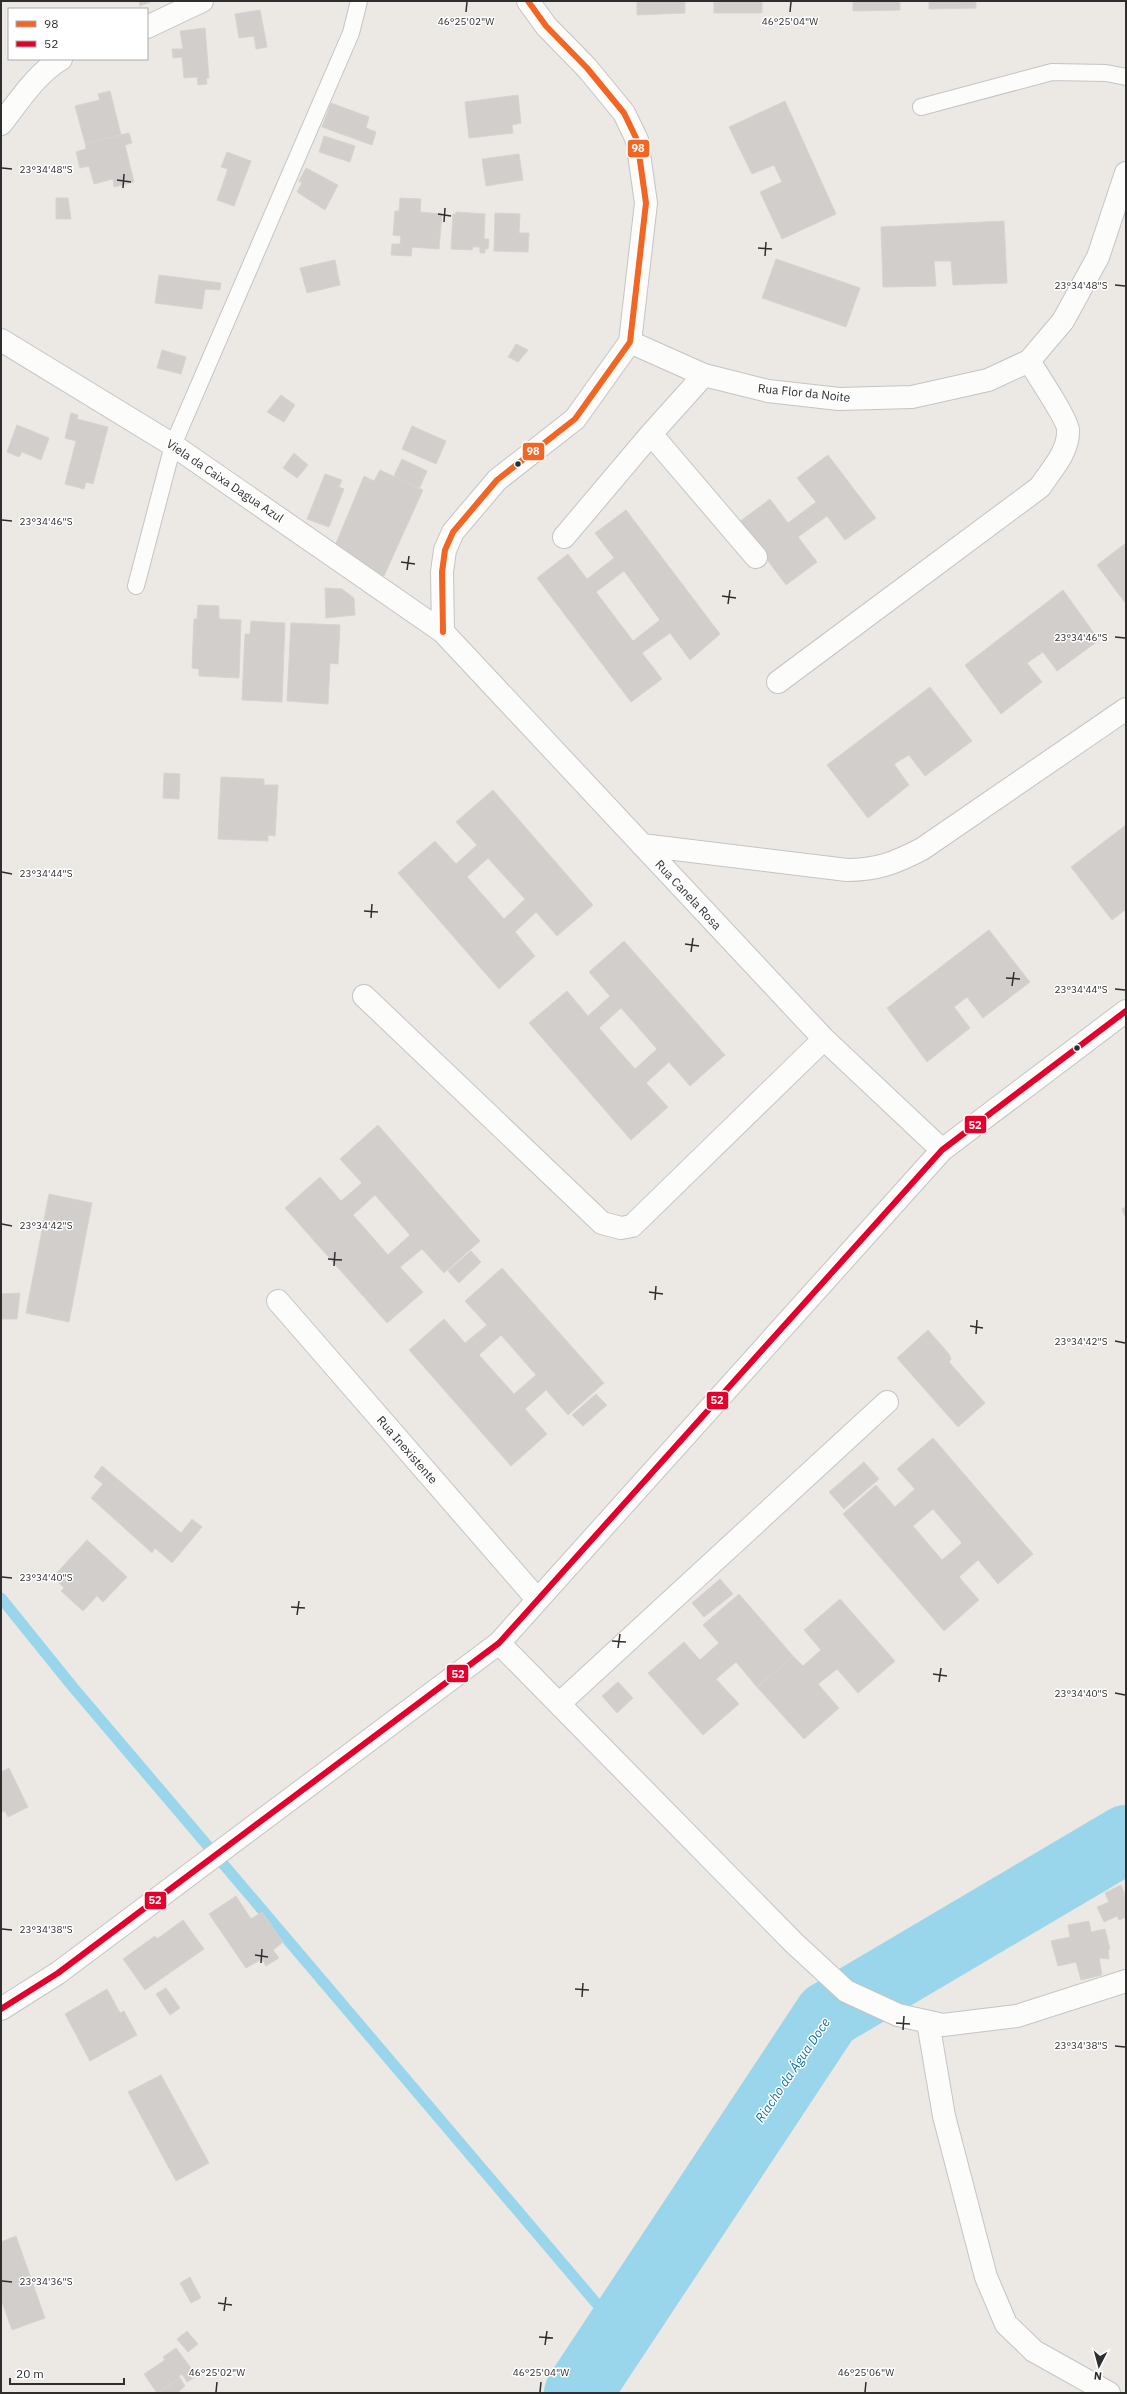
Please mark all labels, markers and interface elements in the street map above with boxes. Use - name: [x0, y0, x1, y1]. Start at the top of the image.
- legend: [8, 8, 148, 60]
- text: 46°25'02"W: [438, 15, 494, 28]
- text: 46°25'04"W: [762, 15, 818, 28]
- text: 98: [44, 16, 58, 31]
- text: 52: [44, 36, 58, 51]
- line badge: 98: [627, 139, 650, 158]
- text: 98: [631, 141, 645, 155]
- text: 23°34'48"S: [19, 163, 73, 176]
- text: 23°34'48"S: [1054, 279, 1108, 292]
- street label: Rua Flor da Noite: [757, 380, 851, 405]
- street label: Viela da Caixa Dagua Azul: [164, 436, 287, 525]
- line badge: 98: [522, 442, 545, 461]
- text: 98: [526, 444, 540, 458]
- unlabelled marker: [513, 459, 523, 469]
- text: 23°34'46"S: [19, 515, 73, 528]
- text: 23°34'46"S: [1054, 631, 1108, 644]
- street label: Rua Canela Rosa: [652, 857, 725, 933]
- text: 23°34'44"S: [19, 867, 73, 880]
- text: 23°34'44"S: [1054, 983, 1108, 996]
- unlabelled marker: [1072, 1043, 1082, 1053]
- line badge: 52: [964, 1115, 987, 1134]
- text: 52: [968, 1118, 982, 1132]
- text: 23°34'42"S: [19, 1219, 73, 1232]
- text: 23°34'42"S: [1054, 1335, 1108, 1348]
- line badge: 52: [706, 1391, 729, 1410]
- text: 52: [710, 1393, 724, 1407]
- street label: Rua Inexistente: [374, 1413, 441, 1487]
- text: 23°34'40"S: [19, 1571, 73, 1584]
- line badge: 52: [446, 1664, 469, 1683]
- text: 52: [451, 1667, 465, 1681]
- text: 23°34'40"S: [1054, 1687, 1108, 1700]
- line badge: 52: [144, 1891, 167, 1910]
- text: 52: [148, 1893, 162, 1907]
- text: 23°34'38"S: [19, 1923, 73, 1936]
- water label: Riacho da Água Doce: [751, 2015, 834, 2126]
- text: 23°34'38"S: [1054, 2039, 1108, 2052]
- text: 23°34'36"S: [19, 2275, 73, 2288]
- north arrow: [1079, 2346, 1119, 2386]
- scale bar: [10, 2360, 124, 2386]
- text: 20 m: [16, 2366, 44, 2381]
- text: 46°25'02"W: [189, 2366, 245, 2379]
- text: 46°25'04"W: [513, 2366, 569, 2379]
- text: 46°25'06"W: [838, 2366, 894, 2379]
- text: N: [1093, 2369, 1103, 2383]

